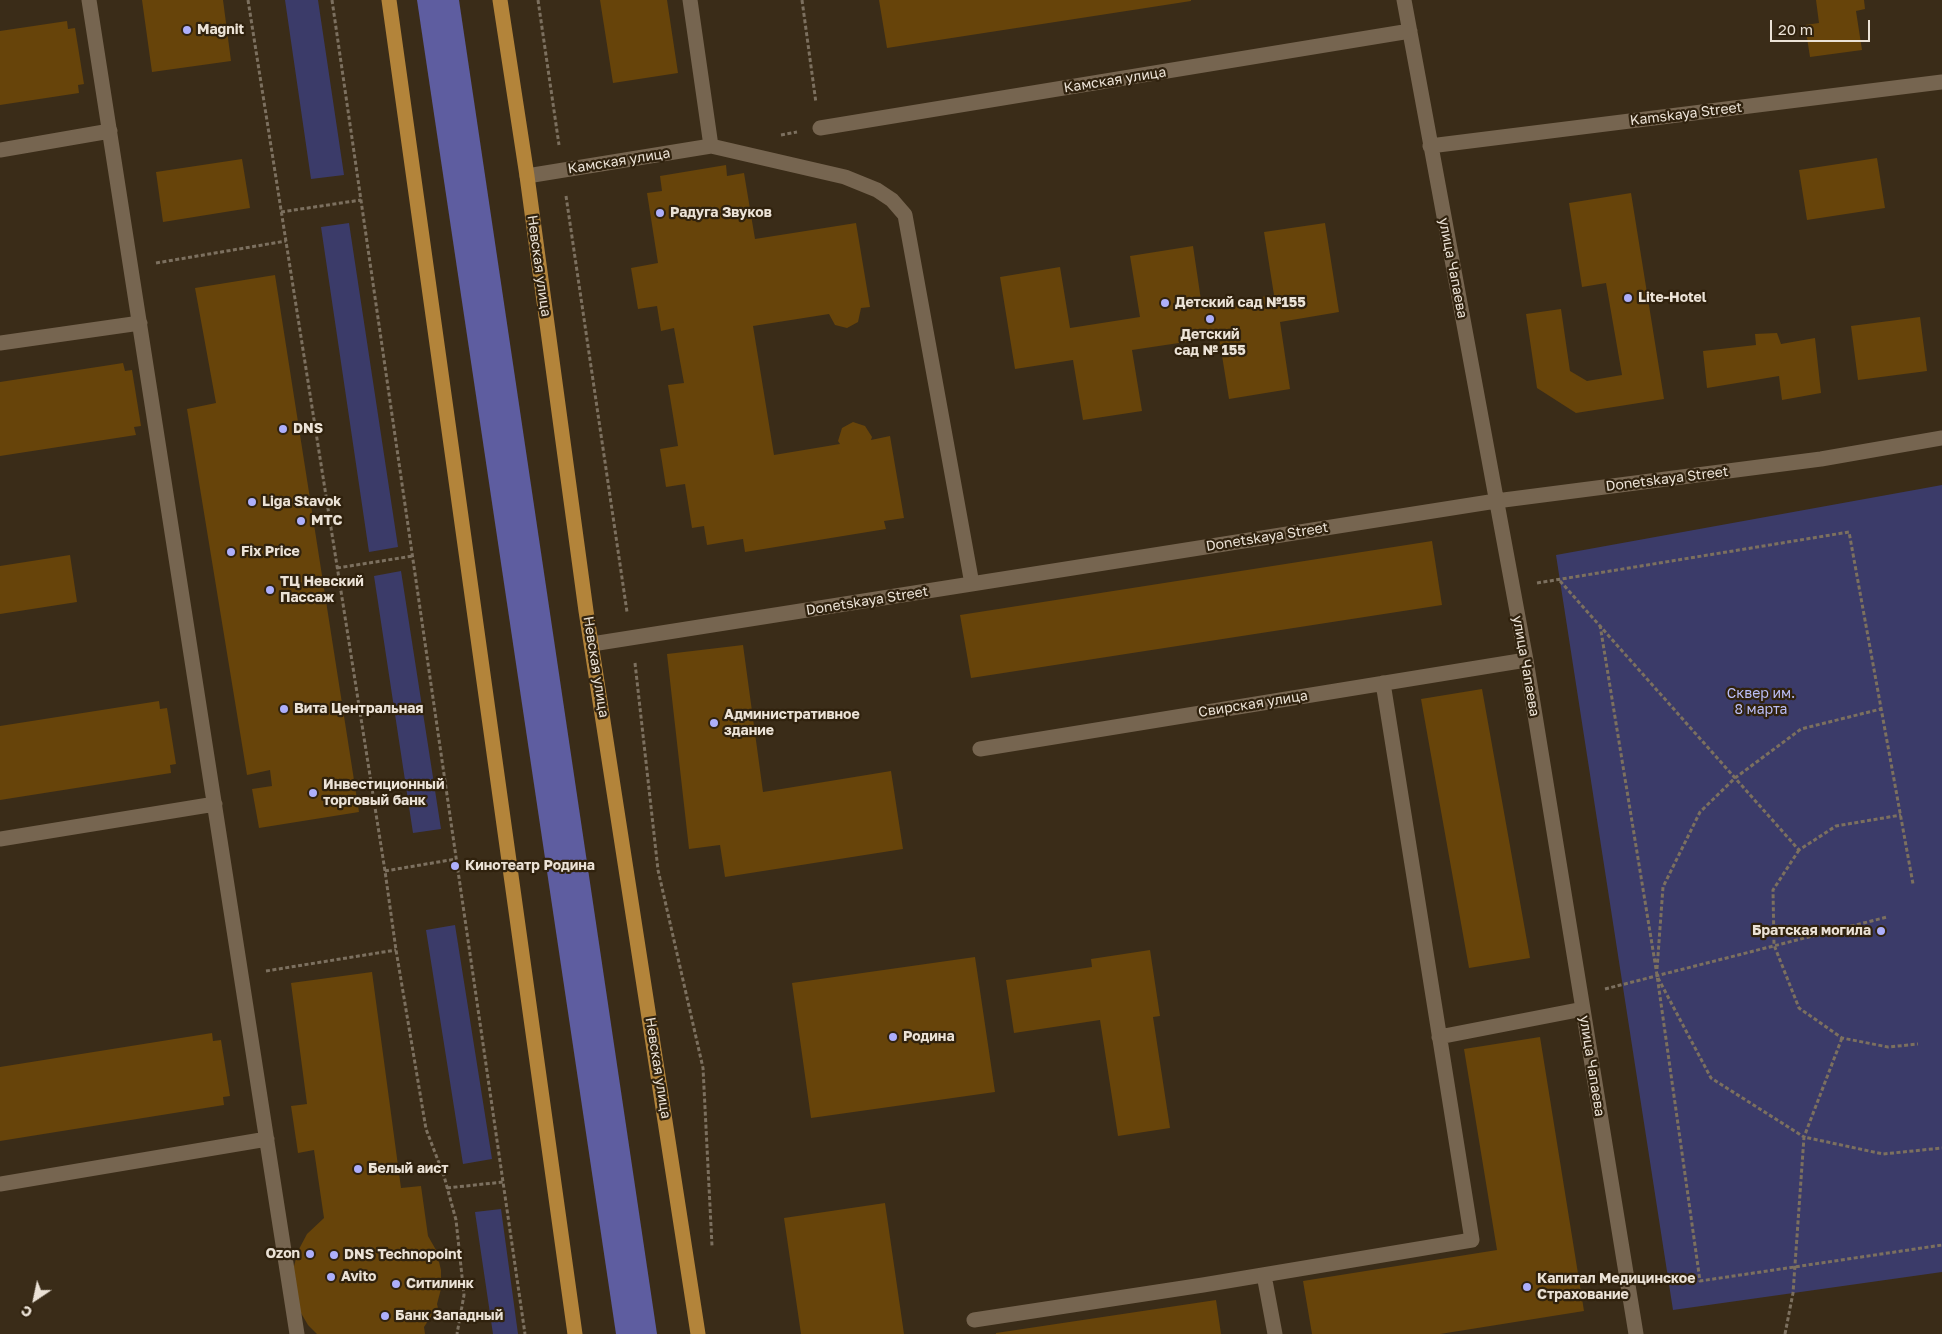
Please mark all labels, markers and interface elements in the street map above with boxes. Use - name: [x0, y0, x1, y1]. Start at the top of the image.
- scale bar: [1772, 10, 1872, 42]
- text: 20 m: [1778, 20, 1813, 38]
- place label: Magnit: [197, 22, 244, 38]
- marker: Magnit: [181, 24, 193, 36]
- street label: Камская улица: [1063, 64, 1167, 96]
- street label: Kamskaya Street: [1629, 99, 1743, 129]
- street label: Камская улица: [567, 145, 671, 177]
- place label: Радуга Звуков: [670, 205, 772, 221]
- marker: Радуга Звуков: [654, 207, 666, 219]
- street label: Невская улица: [524, 214, 554, 318]
- street label: улица Чапаева: [1435, 216, 1471, 320]
- place label: Lite-Hotel: [1638, 290, 1707, 306]
- marker: Lite-Hotel: [1622, 292, 1634, 304]
- place label: Детский сад №155: [1175, 295, 1306, 311]
- marker: Детский сад №155: [1159, 297, 1171, 309]
- marker: Детский сад № 155: [1204, 313, 1216, 325]
- place label: Детский сад № 155: [1174, 327, 1246, 360]
- place label: DNS: [293, 421, 323, 437]
- marker: DNS: [277, 423, 289, 435]
- street label: Donetskaya Street: [1605, 463, 1729, 495]
- place label: Liga Stavok: [262, 494, 341, 510]
- marker: Liga Stavok: [246, 496, 258, 508]
- place label: МТС: [311, 513, 342, 529]
- marker: МТС: [295, 515, 307, 527]
- street label: Donetskaya Street: [1205, 519, 1329, 555]
- place label: Fix Price: [241, 544, 300, 560]
- marker: Fix Price: [225, 546, 237, 558]
- place label: ТЦ Невский Пассаж: [280, 574, 364, 606]
- street label: Donetskaya Street: [805, 583, 929, 619]
- marker: ТЦ Невский Пассаж: [264, 584, 276, 596]
- street label: улица Чапаева: [1509, 614, 1543, 718]
- street label: Невская улица: [580, 615, 612, 719]
- park label: Сквер им. 8 марта: [1727, 686, 1795, 719]
- street label: Свирская улица: [1197, 687, 1309, 721]
- place label: Вита Центральная: [294, 701, 424, 717]
- marker: Вита Центральная: [278, 703, 290, 715]
- place label: Административное здание: [724, 707, 860, 740]
- marker: Административное здание: [708, 717, 720, 729]
- place label: Инвестиционный торговый банк: [323, 777, 444, 810]
- marker: Инвестиционный торговый банк: [307, 787, 319, 799]
- place label: Кинотеатр Родина: [465, 858, 595, 874]
- marker: Кинотеатр Родина: [449, 860, 461, 872]
- place label: Братская могила: [1752, 923, 1871, 939]
- marker: Братская могила: [1875, 925, 1887, 937]
- street label: улица Чапаева: [1576, 1014, 1608, 1118]
- street label: Невская улица: [642, 1016, 674, 1120]
- place label: Родина: [903, 1029, 955, 1045]
- marker: Родина: [887, 1031, 899, 1043]
- place label: Белый аист: [368, 1161, 449, 1177]
- marker: Белый аист: [352, 1163, 364, 1175]
- place label: Ozon: [265, 1246, 300, 1262]
- place label: DNS Technopoint: [344, 1247, 462, 1263]
- marker: Ozon: [304, 1248, 316, 1260]
- marker: DNS Technopoint: [328, 1249, 340, 1261]
- place label: Avito: [341, 1269, 376, 1285]
- marker: Avito: [325, 1271, 337, 1283]
- place label: Капитал Медицинское Страхование: [1537, 1271, 1696, 1304]
- north arrow: [10, 1274, 60, 1324]
- place label: Ситилинк: [406, 1276, 474, 1292]
- marker: Ситилинк: [390, 1278, 402, 1290]
- marker: Капитал Медицинское Страхование: [1521, 1281, 1533, 1293]
- text: С: [17, 1302, 35, 1322]
- place label: Банк Западный: [395, 1308, 503, 1324]
- marker: Банк Западный: [379, 1310, 391, 1322]

